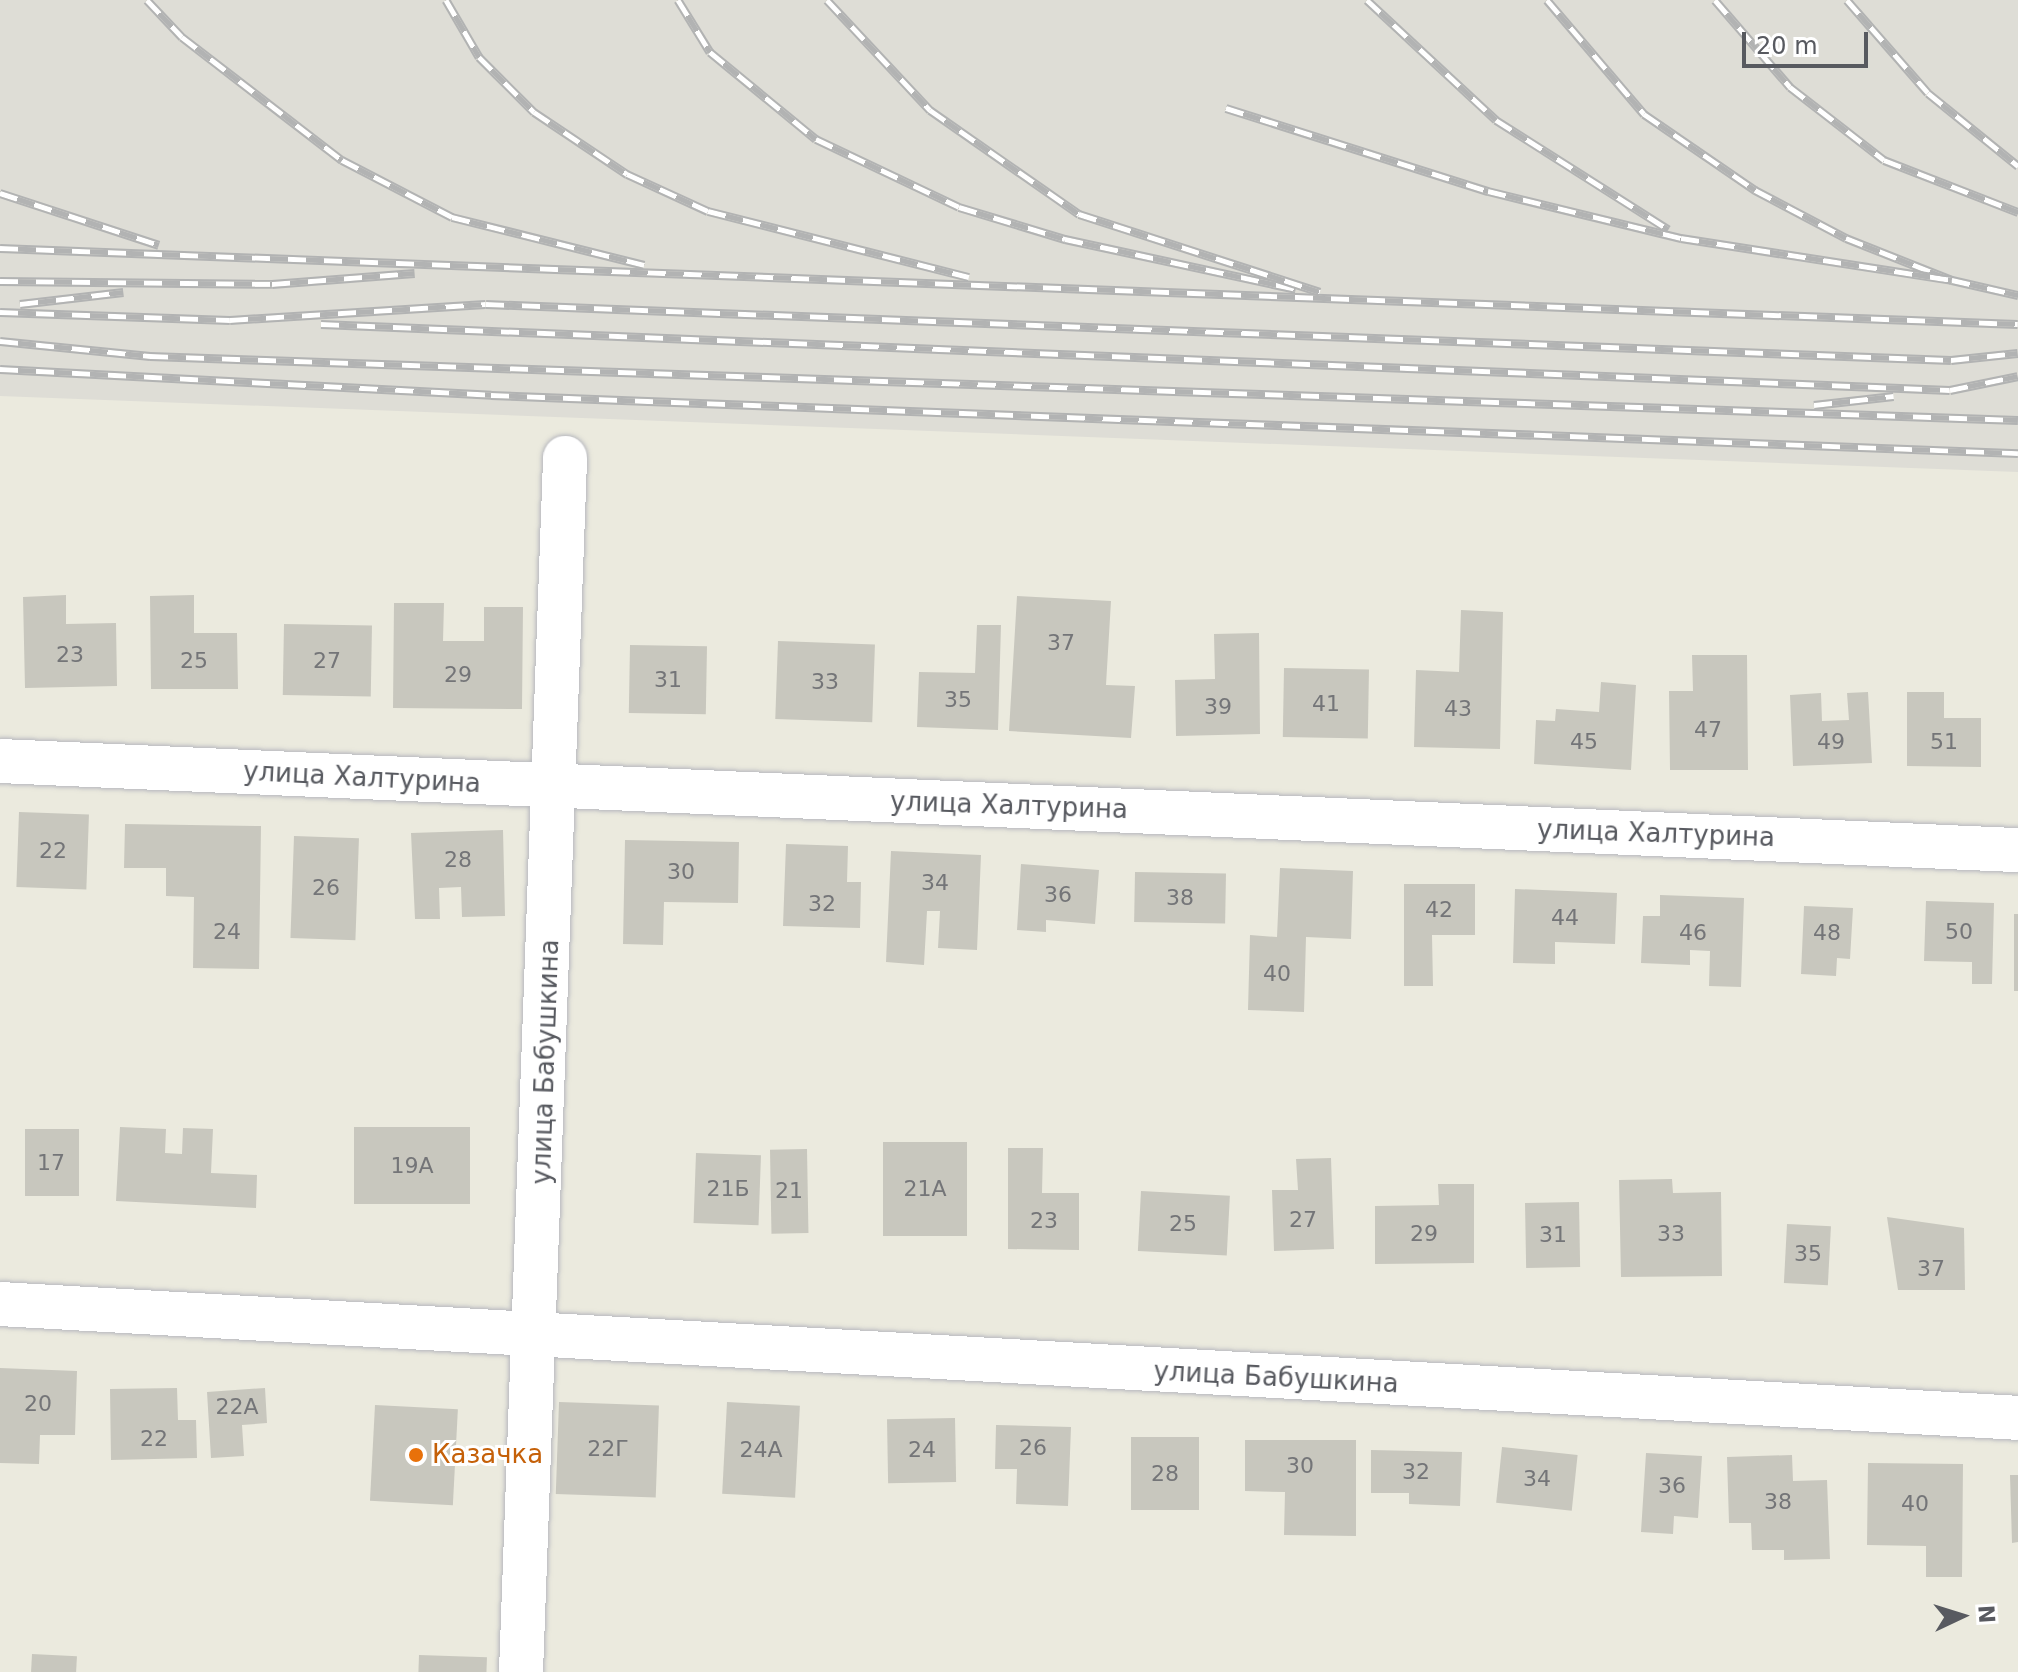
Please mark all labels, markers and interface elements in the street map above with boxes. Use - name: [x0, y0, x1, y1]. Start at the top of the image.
- scale bar: [1746, 16, 1872, 66]
- text: 20 m: [1756, 32, 1818, 60]
- house number: 37: [1047, 630, 1075, 656]
- house number: 23: [56, 642, 84, 668]
- house number: 25: [180, 648, 208, 674]
- house number: 27: [313, 648, 341, 674]
- house number: 29: [444, 662, 472, 688]
- house number: 31: [654, 667, 682, 693]
- house number: 33: [811, 669, 839, 695]
- house number: 35: [944, 687, 972, 713]
- house number: 41: [1312, 691, 1340, 717]
- house number: 39: [1204, 694, 1232, 720]
- house number: 43: [1444, 696, 1472, 722]
- house number: 47: [1694, 717, 1722, 743]
- house number: 45: [1570, 729, 1598, 755]
- house number: 49: [1817, 729, 1845, 755]
- house number: 51: [1930, 729, 1958, 755]
- street label: улица Халтурина: [242, 756, 482, 800]
- street label: улица Халтурина: [890, 786, 1128, 826]
- street label: улица Халтурина: [1537, 814, 1775, 854]
- house number: 22: [39, 838, 67, 864]
- house number: 28: [444, 847, 472, 873]
- house number: 30: [667, 859, 695, 885]
- house number: 34: [921, 870, 949, 896]
- house number: 26: [312, 875, 340, 901]
- house number: 36: [1044, 882, 1072, 908]
- house number: 38: [1166, 885, 1194, 911]
- house number: 32: [808, 891, 836, 917]
- house number: 42: [1425, 897, 1453, 923]
- house number: 44: [1551, 905, 1579, 931]
- house number: 24: [213, 919, 241, 945]
- house number: 50: [1945, 919, 1973, 945]
- house number: 46: [1679, 920, 1707, 946]
- house number: 48: [1813, 920, 1841, 946]
- street label: улица Бабушкина: [526, 939, 566, 1185]
- house number: 40: [1263, 961, 1291, 987]
- house number: 17: [37, 1150, 65, 1176]
- house number: 19А: [390, 1153, 434, 1179]
- house number: 21Б: [706, 1176, 750, 1202]
- house number: 21А: [903, 1176, 947, 1202]
- house number: 21: [775, 1178, 803, 1204]
- house number: 27: [1289, 1207, 1317, 1233]
- house number: 23: [1030, 1208, 1058, 1234]
- house number: 25: [1169, 1211, 1197, 1237]
- house number: 29: [1410, 1221, 1438, 1247]
- house number: 33: [1657, 1221, 1685, 1247]
- house number: 31: [1539, 1222, 1567, 1248]
- house number: 35: [1794, 1241, 1822, 1267]
- house number: 37: [1917, 1256, 1945, 1282]
- street label: улица Бабушкина: [1153, 1356, 1399, 1400]
- house number: 20: [24, 1391, 52, 1417]
- house number: 22А: [215, 1394, 259, 1420]
- house number: 22: [140, 1426, 168, 1452]
- house number: 26: [1019, 1435, 1047, 1461]
- house number: 22Г: [587, 1436, 629, 1462]
- house number: 24А: [739, 1437, 783, 1463]
- house number: 24: [908, 1437, 936, 1463]
- place label: Казачка: [432, 1439, 543, 1471]
- marker: Казачка: [407, 1446, 425, 1464]
- house number: 30: [1286, 1453, 1314, 1479]
- house number: 32: [1402, 1459, 1430, 1485]
- house number: 28: [1151, 1461, 1179, 1487]
- house number: 34: [1523, 1466, 1551, 1492]
- house number: 36: [1658, 1473, 1686, 1499]
- house number: 38: [1764, 1489, 1792, 1515]
- house number: 40: [1901, 1491, 1929, 1517]
- north arrow: [1922, 1576, 2002, 1656]
- text: N: [1973, 1604, 2000, 1624]

